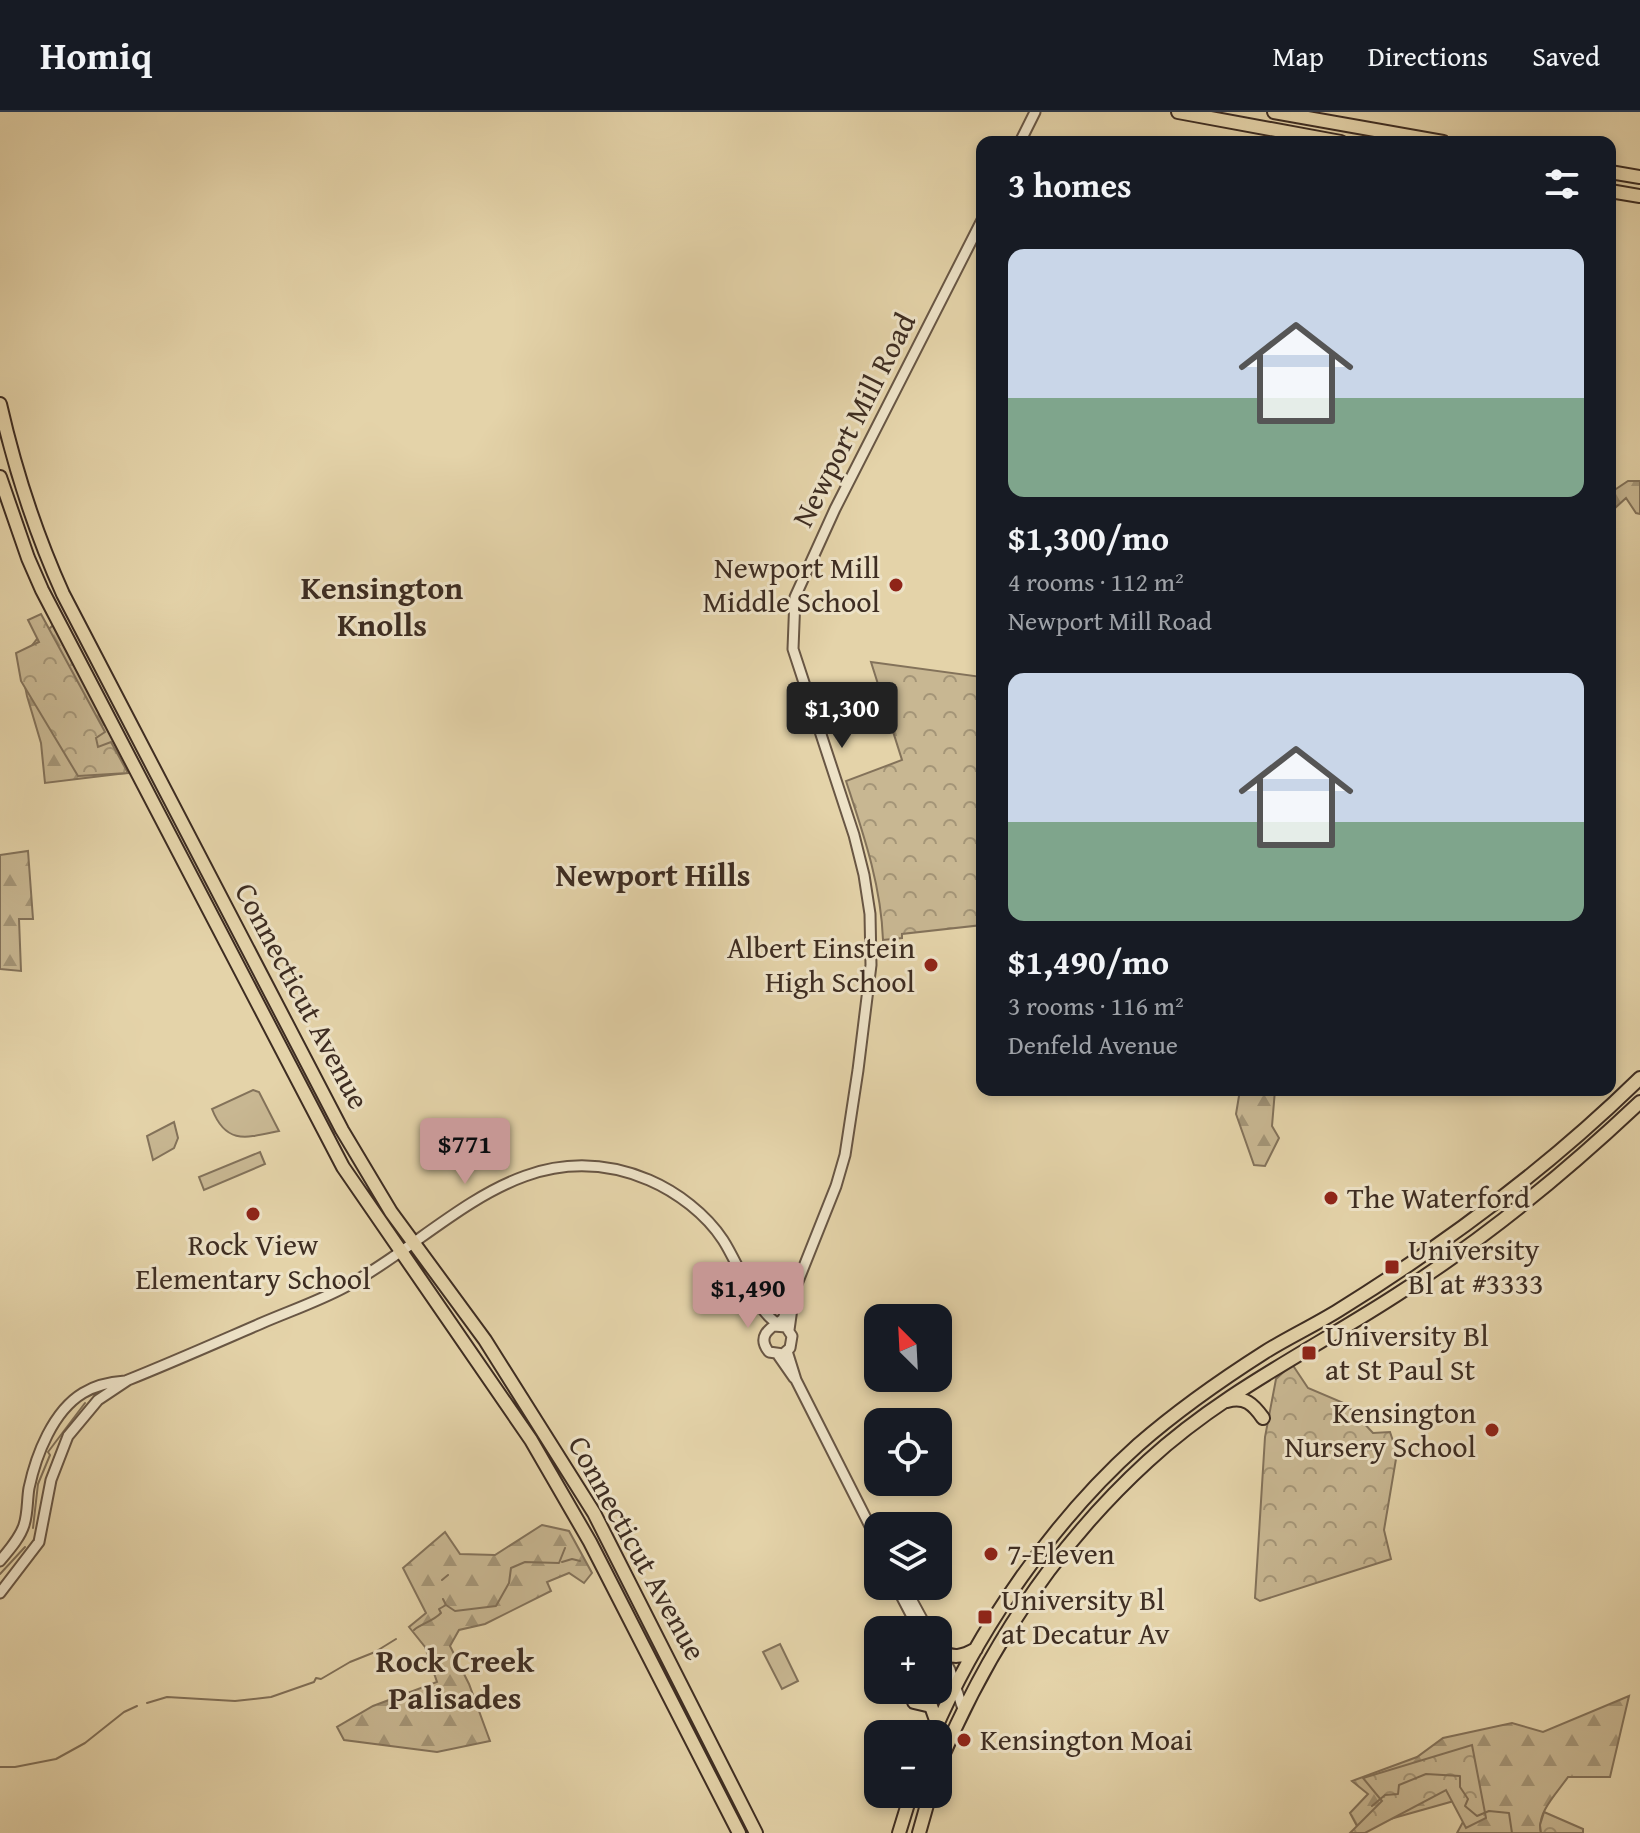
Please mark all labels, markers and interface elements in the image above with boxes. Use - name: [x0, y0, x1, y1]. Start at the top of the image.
- text: Homiq: [40, 27, 152, 83]
- text: Map: [1272, 35, 1324, 76]
- text: Directions: [1368, 35, 1488, 76]
- text: Saved: [1532, 35, 1600, 76]
- text: 3 homes: [1008, 160, 1132, 209]
- icon: filters: [1540, 162, 1584, 206]
- icon: home: [1224, 301, 1368, 445]
- street label: Newport Mill Road: [780, 305, 926, 534]
- text: $1,300/mo: [1008, 513, 1169, 562]
- place label: Newport Mill Middle School: [702, 545, 880, 623]
- text: 4 rooms · 112 m²: [1008, 562, 1184, 601]
- district label: Kensington Knolls: [301, 564, 463, 648]
- marker: Newport Mill Middle School: [887, 576, 905, 594]
- text: Newport Mill Road: [1008, 601, 1212, 640]
- pin: $1,300: [777, 682, 907, 750]
- text: $1,300: [805, 688, 879, 727]
- icon: home: [1224, 725, 1368, 869]
- district label: Newport Hills: [556, 851, 750, 898]
- street label: Connecticut Avenue: [225, 875, 381, 1116]
- place label: Albert Einstein High School: [727, 925, 915, 1003]
- text: $1,490/mo: [1008, 937, 1169, 986]
- marker: Albert Einstein High School: [922, 956, 940, 974]
- text: 3 rooms · 116 m²: [1008, 986, 1184, 1025]
- text: Denfeld Avenue: [1008, 1025, 1178, 1064]
- pin: $771: [418, 1118, 512, 1186]
- text: $771: [438, 1124, 492, 1163]
- place label: The Waterford: [1347, 1175, 1530, 1219]
- marker: The Waterford: [1322, 1189, 1340, 1207]
- marker: Rock View Elementary School: [244, 1205, 262, 1223]
- place label: Rock View Elementary School: [135, 1222, 371, 1300]
- place label: University Bl at #3333: [1408, 1227, 1544, 1305]
- marker: University Bl at #3333: [1383, 1258, 1401, 1276]
- pin: $1,490: [683, 1262, 813, 1330]
- text: $1,490: [711, 1268, 785, 1307]
- north arrow: [864, 1304, 952, 1392]
- map controls: [864, 1304, 952, 1808]
- place label: University Bl at St Paul St: [1325, 1313, 1489, 1391]
- marker: University Bl at St Paul St: [1300, 1344, 1318, 1362]
- place label: Kensington Nursery School: [1285, 1390, 1476, 1468]
- button: locate: [864, 1408, 952, 1496]
- marker: Kensington Nursery School: [1483, 1421, 1501, 1439]
- street label: Connecticut Avenue: [558, 1427, 718, 1668]
- button: layers: [864, 1512, 952, 1600]
- place label: 7-Eleven: [1007, 1531, 1115, 1575]
- marker: 7-Eleven: [982, 1545, 1000, 1563]
- place label: University Bl at Decatur Av: [1001, 1577, 1170, 1655]
- marker: University Bl at Decatur Av: [976, 1608, 994, 1626]
- button: +: [864, 1616, 952, 1704]
- district label: Rock Creek Palisades: [376, 1637, 535, 1721]
- place label: Kensington Moai: [980, 1717, 1193, 1761]
- button: −: [864, 1720, 952, 1808]
- marker: Kensington Moai: [955, 1731, 973, 1749]

